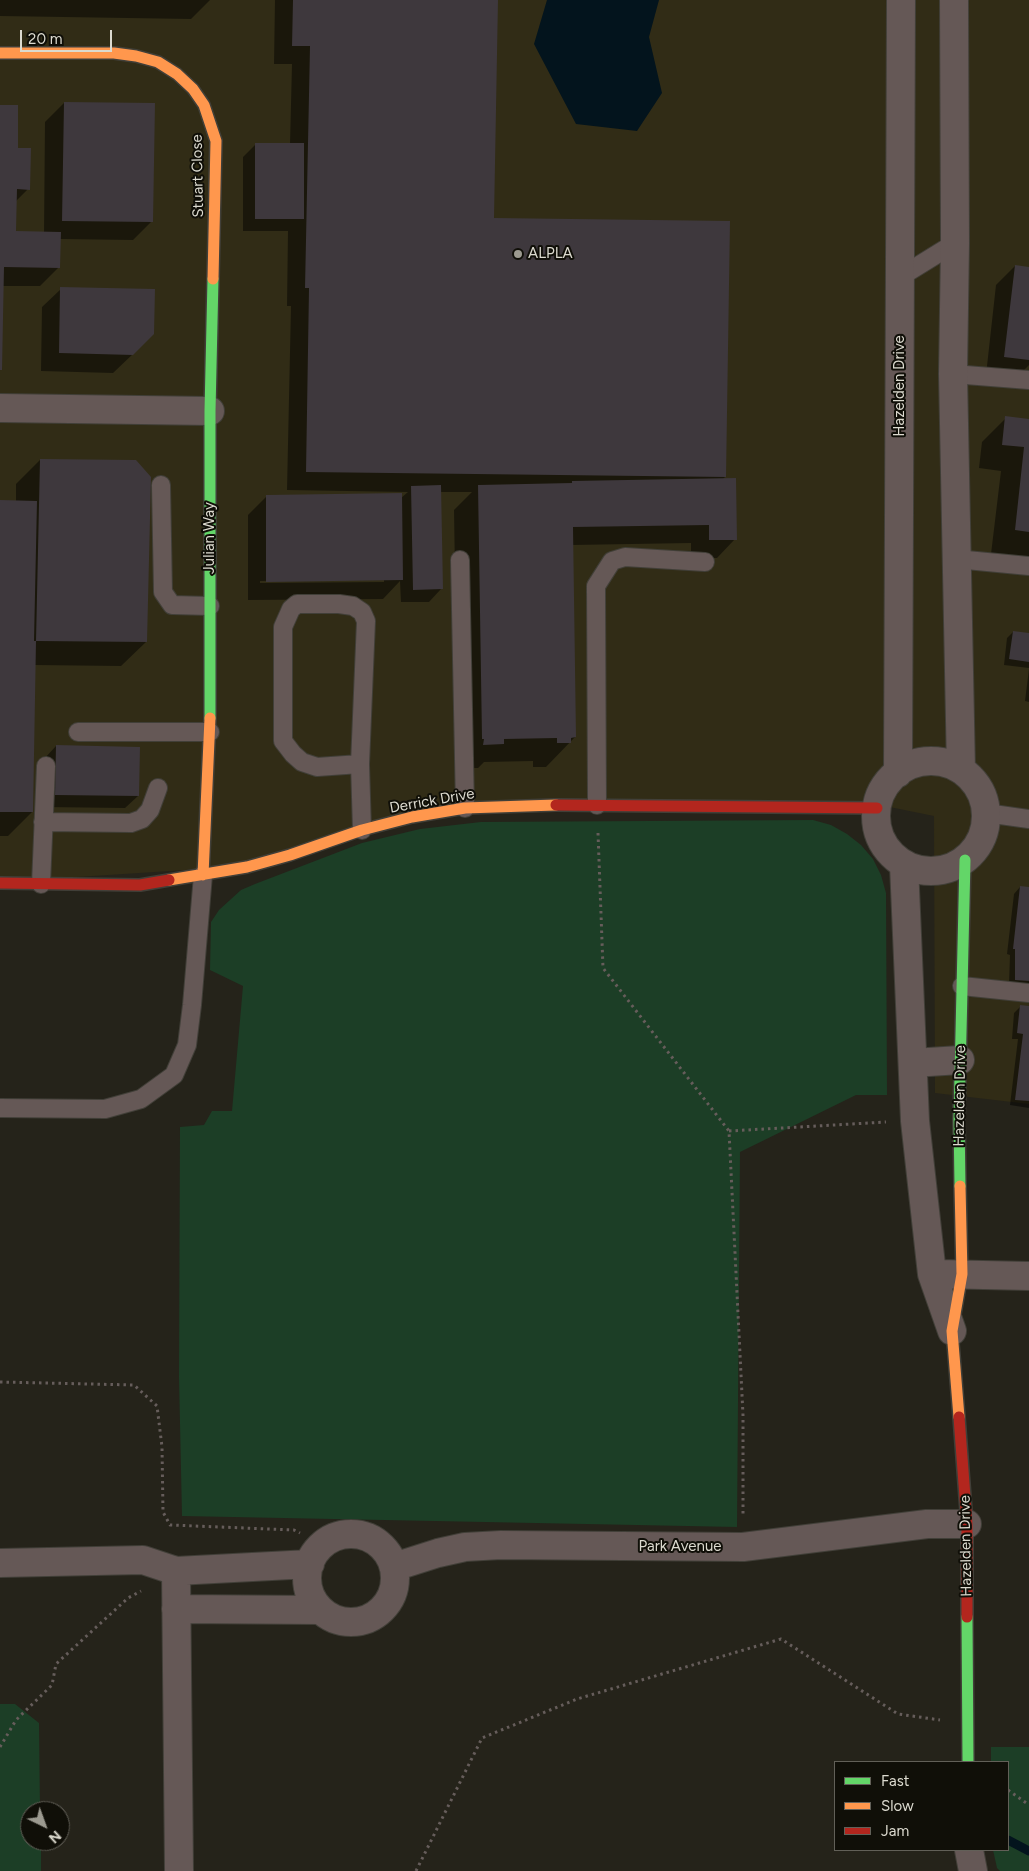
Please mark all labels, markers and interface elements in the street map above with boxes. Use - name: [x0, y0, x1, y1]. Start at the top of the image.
- scale bar: [22, 20, 115, 52]
- text: 20 m: [28, 30, 62, 48]
- street label: Stuart Close: [188, 134, 208, 218]
- place label: ALPLA: [528, 245, 573, 263]
- marker: ALPLA: [512, 248, 524, 260]
- street label: Hazelden Drive: [891, 335, 909, 437]
- street label: Julian Way: [201, 502, 219, 574]
- street label: Derrick Drive: [388, 785, 476, 817]
- street label: Hazelden Drive: [950, 1045, 970, 1147]
- street label: Hazelden Drive: [956, 1495, 976, 1597]
- street label: Park Avenue: [639, 1538, 721, 1556]
- legend: [834, 1761, 1009, 1851]
- text: Fast: [881, 1772, 909, 1790]
- text: Slow: [881, 1797, 914, 1815]
- north arrow: [20, 1801, 70, 1851]
- text: Jam: [881, 1822, 909, 1840]
- text: N: [45, 1827, 64, 1847]

